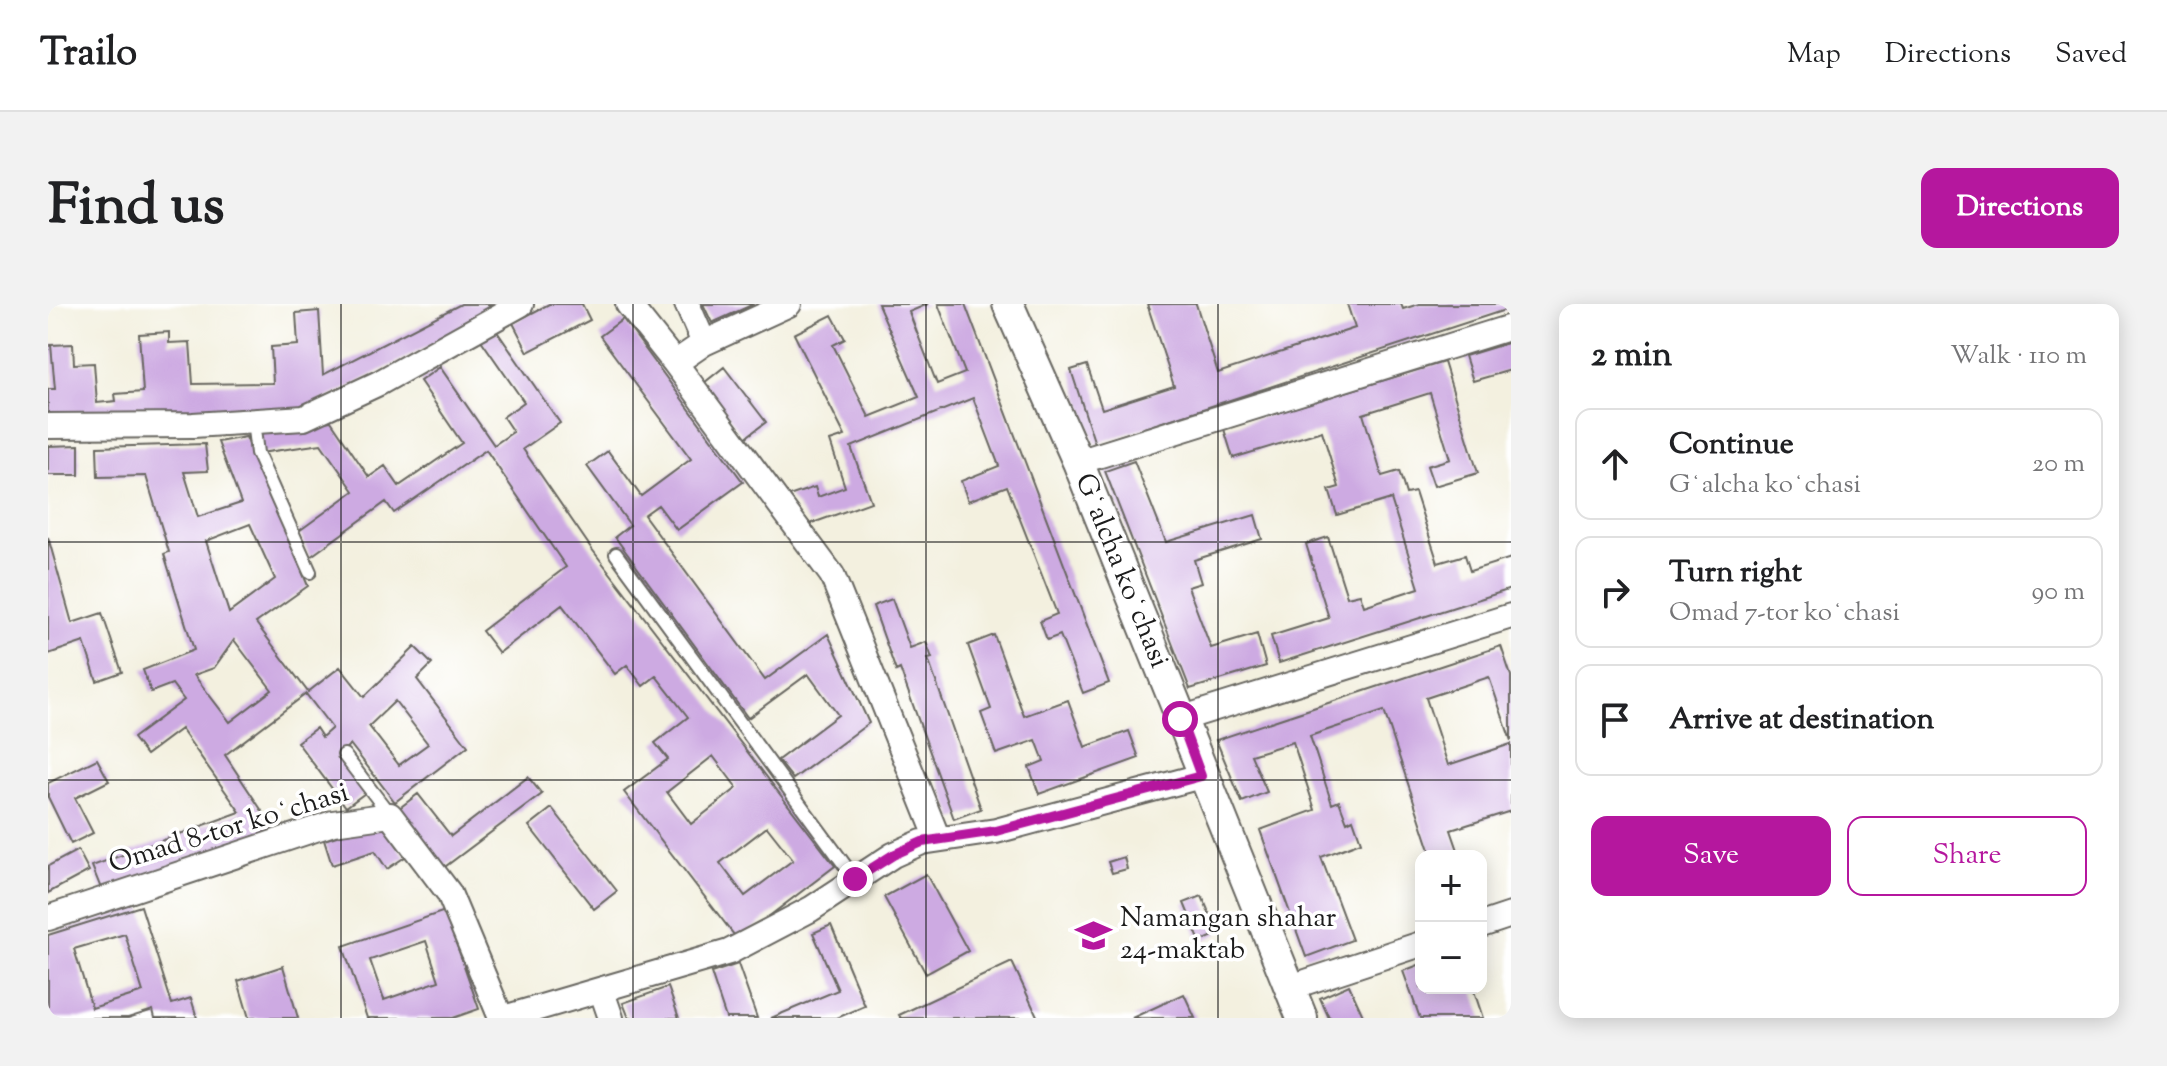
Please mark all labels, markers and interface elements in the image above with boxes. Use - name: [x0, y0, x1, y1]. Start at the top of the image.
- text: Trailo: [40, 28, 137, 82]
- text: Map: [1787, 35, 1841, 75]
- text: Directions: [1885, 35, 2011, 75]
- text: Saved: [2055, 35, 2127, 75]
- text: Find us: [48, 168, 224, 249]
- button: Directions: [1921, 168, 2119, 248]
- text: 2 min: [1591, 332, 1672, 381]
- text: Walk · 110 m: [1950, 338, 2087, 375]
- text: Continue: [1669, 424, 1794, 467]
- icon: ahead: [1593, 442, 1637, 486]
- text: 20 m: [2032, 446, 2085, 483]
- text: Gʻalcha koʻchasi: [1669, 467, 1861, 504]
- street label: Gʻalcha koʻchasi: [1064, 468, 1178, 674]
- text: Turn right: [1669, 552, 1802, 595]
- icon: right: [1593, 570, 1637, 614]
- text: 90 m: [2032, 574, 2085, 611]
- text: Omad 7-tor koʻchasi: [1669, 595, 1900, 632]
- icon: arrive: [1593, 698, 1637, 742]
- text: Arrive at destination: [1669, 699, 1934, 742]
- route start: [1162, 701, 1198, 737]
- street label: Omad 8-tor koʻchasi: [104, 773, 354, 885]
- button: Save: [1591, 816, 1831, 896]
- button: Share: [1847, 816, 2087, 896]
- map controls: [1415, 850, 1487, 994]
- button: +: [1415, 850, 1487, 922]
- route end: [837, 861, 873, 897]
- place label: Namangan shahar 24-maktab: [1120, 899, 1337, 971]
- school or university icon: Namangan shahar 24-maktab: [1075, 916, 1113, 954]
- button: −: [1415, 922, 1487, 994]

